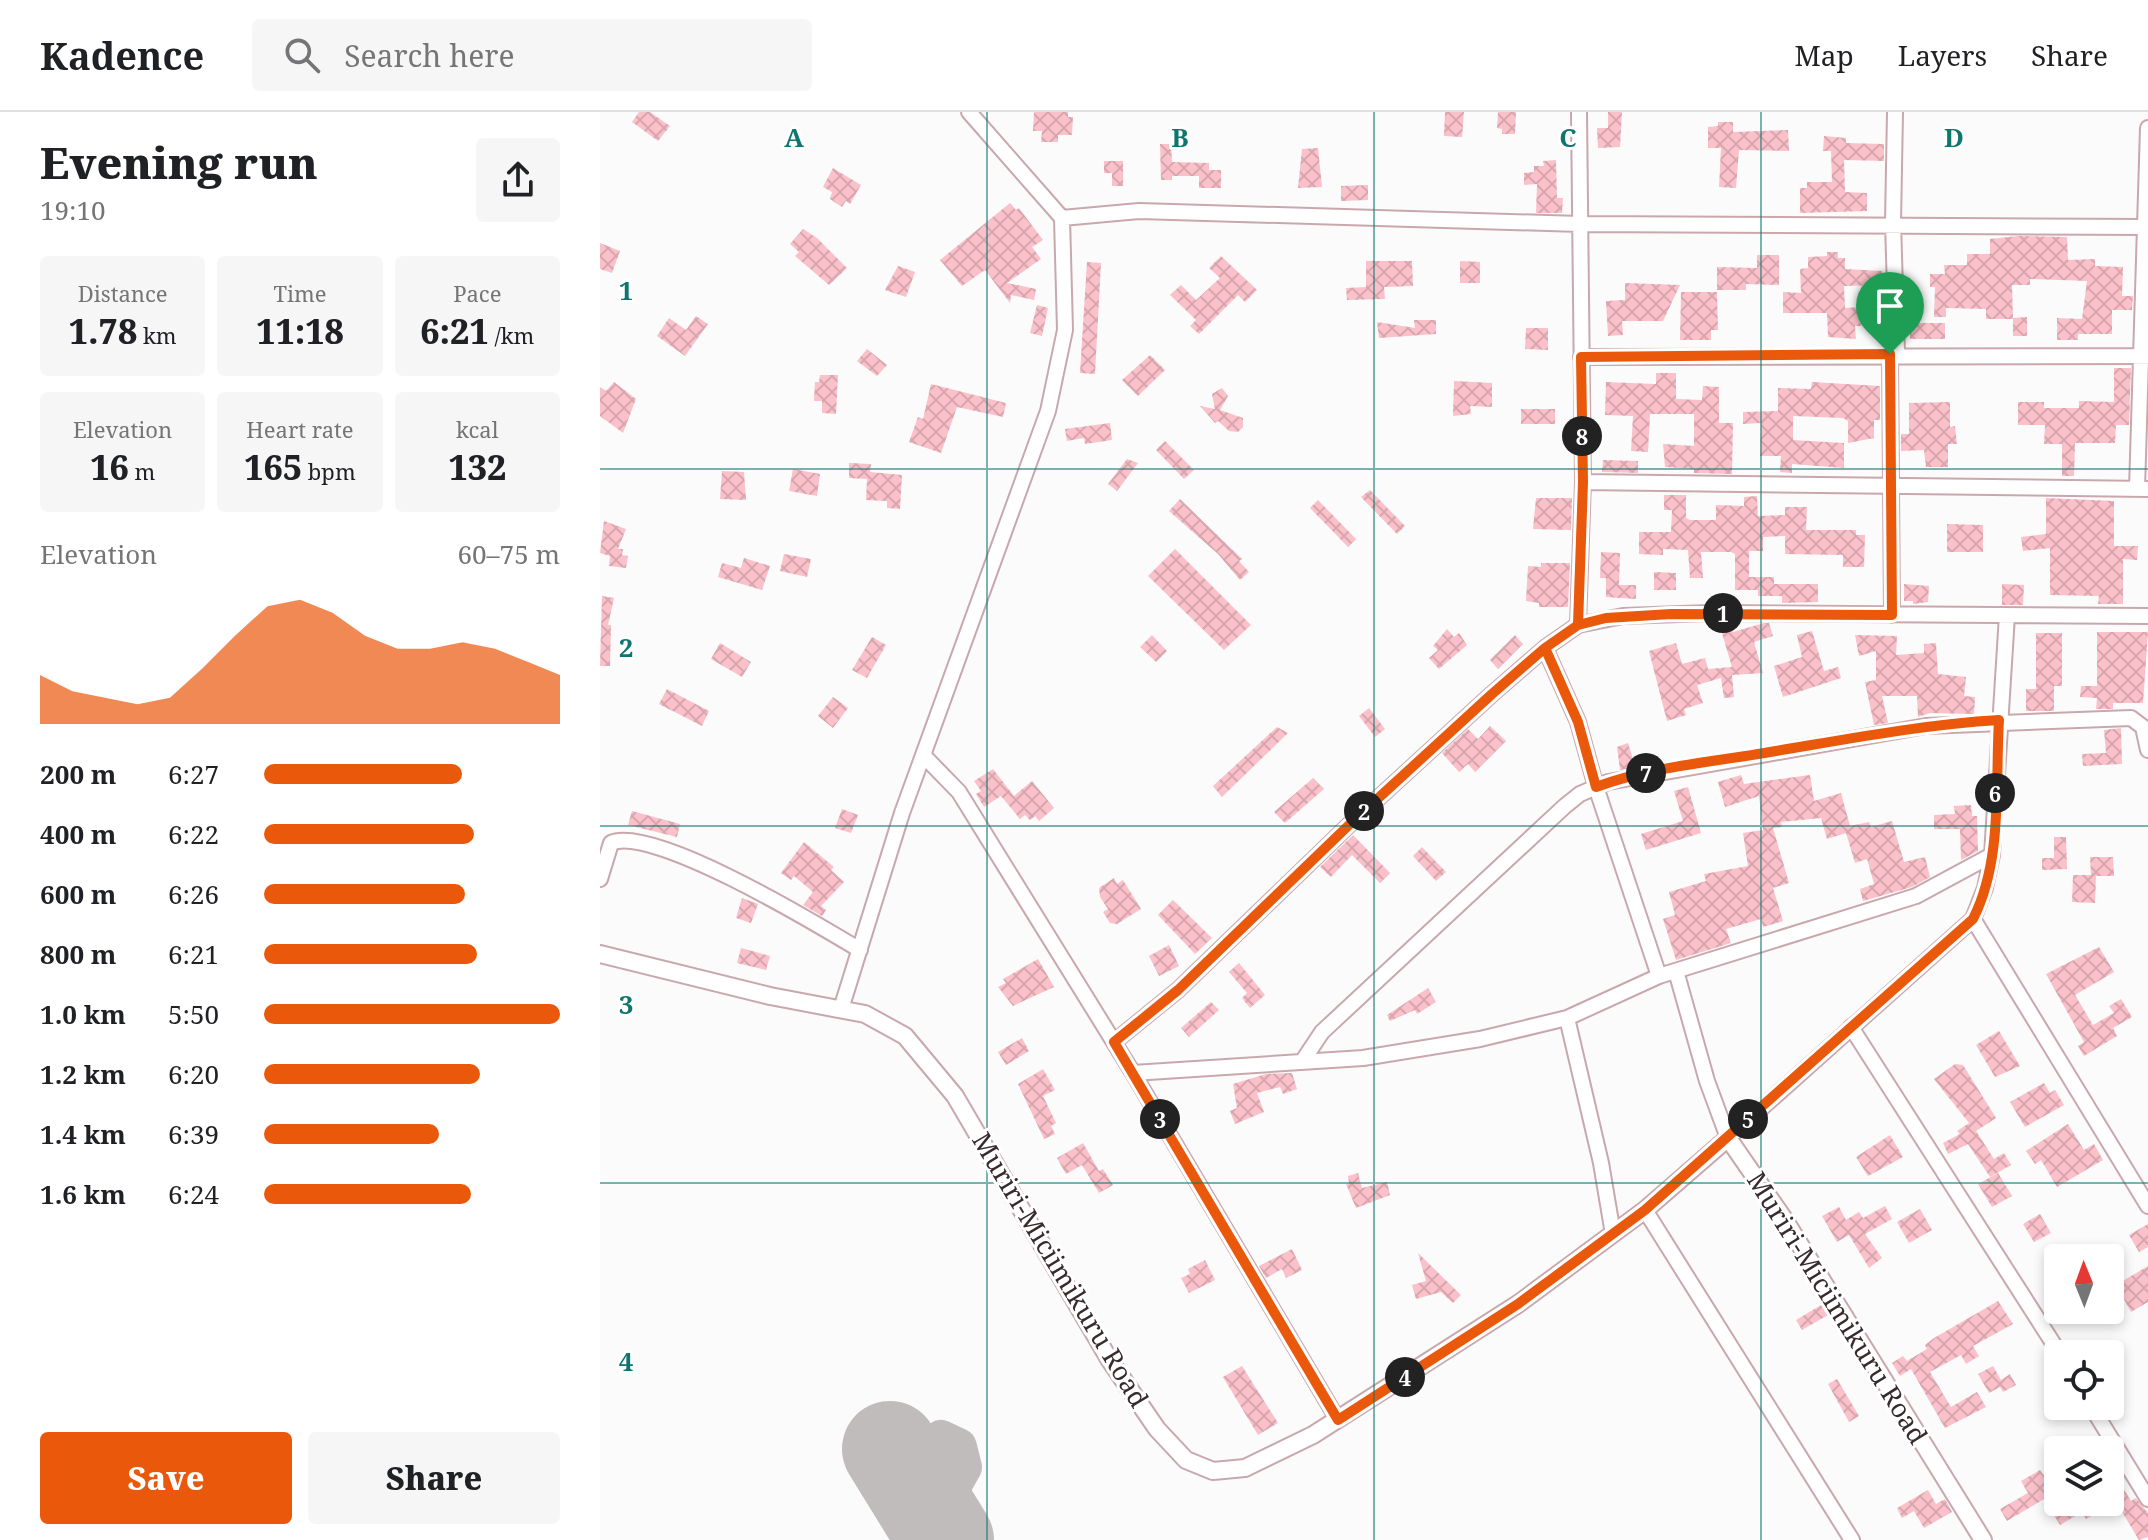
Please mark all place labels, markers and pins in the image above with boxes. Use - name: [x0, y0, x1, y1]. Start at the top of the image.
- pin: [1856, 272, 1924, 354]
- pin: 8: [1562, 416, 1602, 456]
- pin: 1: [1703, 593, 1743, 633]
- pin: 7: [1626, 753, 1666, 793]
- pin: 6: [1975, 773, 2015, 813]
- pin: 2: [1344, 791, 1384, 831]
- pin: 3: [1140, 1099, 1180, 1139]
- pin: 5: [1728, 1099, 1768, 1139]
- pin: 4: [1385, 1357, 1425, 1397]

